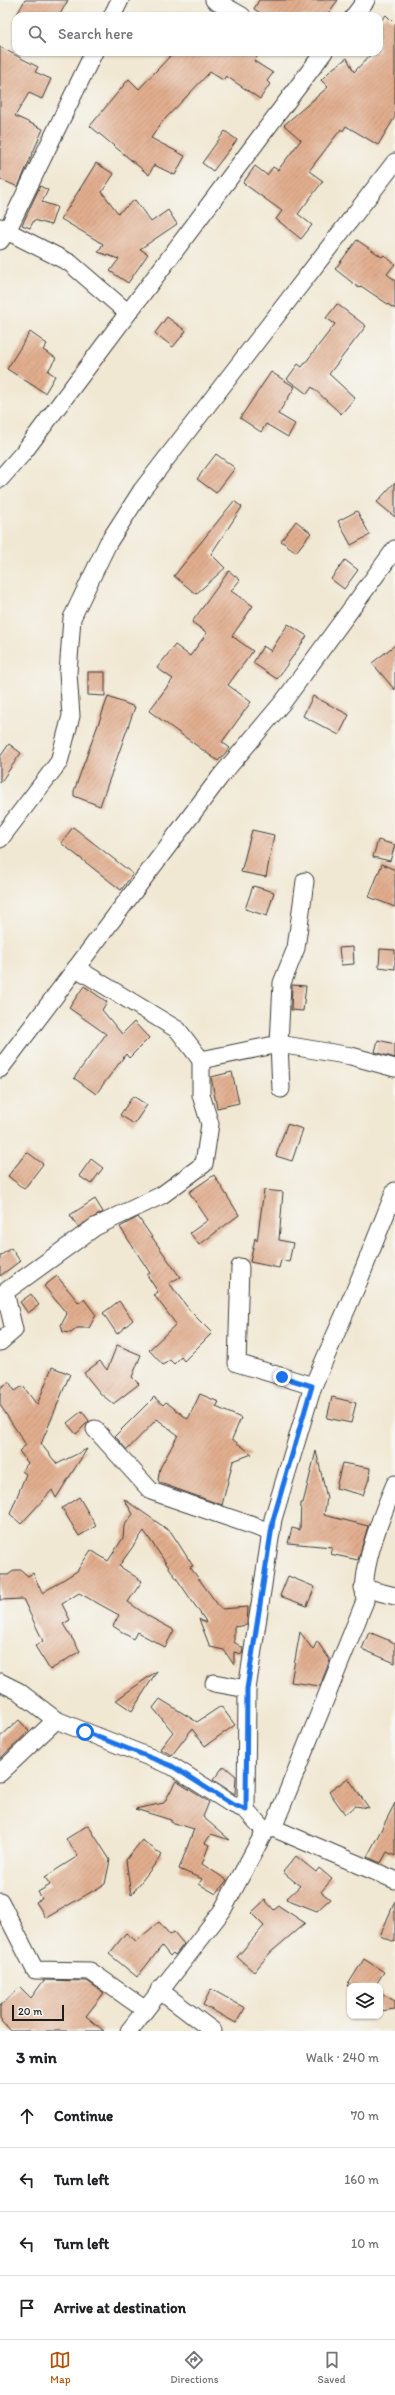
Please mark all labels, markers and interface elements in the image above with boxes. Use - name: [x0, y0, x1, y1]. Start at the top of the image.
- search box: [12, 12, 383, 56]
- icon: search: [26, 23, 48, 45]
- text: Search here: [58, 25, 133, 43]
- route end: [273, 1368, 291, 1386]
- route start: [76, 1723, 94, 1741]
- map controls: [347, 1983, 383, 2019]
- button: layers: [347, 1983, 383, 2019]
- scale bar: [12, 2003, 64, 2022]
- text: 20 m: [18, 2005, 42, 2018]
- text: 3 min: [16, 2047, 57, 2067]
- text: Walk · 240 m: [306, 2050, 379, 2065]
- icon: ahead: [16, 2105, 38, 2127]
- text: Continue: [54, 2107, 113, 2125]
- text: 70 m: [351, 2108, 379, 2123]
- icon: left: [16, 2169, 38, 2191]
- text: Turn left: [54, 2171, 109, 2189]
- text: 160 m: [344, 2172, 379, 2187]
- icon: left: [16, 2233, 38, 2255]
- text: Turn left: [54, 2235, 109, 2253]
- text: 10 m: [351, 2236, 379, 2251]
- icon: arrive: [16, 2297, 38, 2319]
- text: Arrive at destination: [54, 2299, 186, 2317]
- tab: Map: [49, 2349, 71, 2386]
- tab: Directions: [170, 2349, 219, 2386]
- tab: Saved: [317, 2349, 346, 2386]

